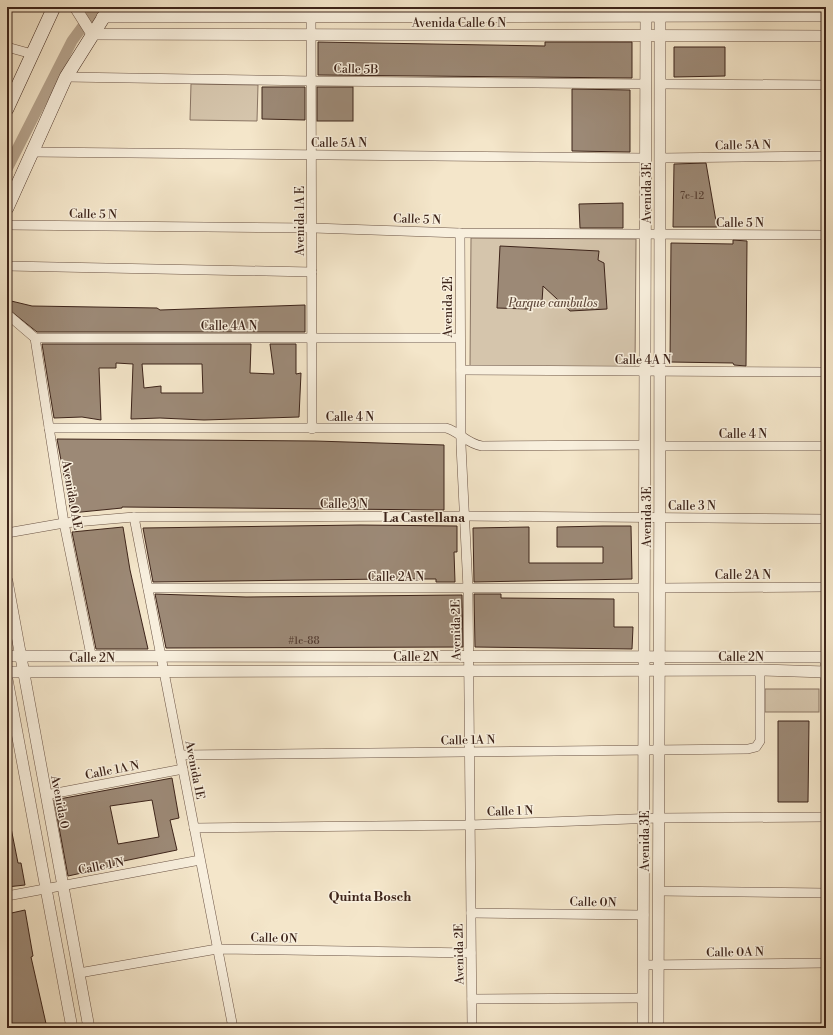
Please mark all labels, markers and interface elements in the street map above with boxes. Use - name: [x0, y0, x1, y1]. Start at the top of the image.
- street label: Avenida Calle 6 N: [411, 16, 506, 31]
- street label: Calle 5B: [333, 62, 379, 77]
- street label: Calle 5A N: [311, 136, 367, 151]
- street label: Calle 5A N: [715, 138, 771, 153]
- street label: Avenida 3E: [640, 163, 655, 224]
- street label: Avenida 1A E: [293, 186, 308, 257]
- house number: 7e-12: [680, 190, 704, 202]
- street label: Calle 5 N: [69, 207, 117, 222]
- street label: Calle 5 N: [393, 211, 441, 228]
- street label: Calle 5 N: [716, 216, 764, 231]
- street label: Avenida 2E: [441, 276, 456, 339]
- park label: Parque cambulos: [507, 296, 598, 311]
- street label: Calle 4A N: [201, 319, 257, 334]
- street label: Calle 4A N: [615, 353, 671, 368]
- street label: Calle 4 N: [326, 410, 374, 425]
- street label: Calle 4 N: [719, 427, 767, 442]
- street label: Avenida 0AE: [58, 458, 85, 531]
- street label: Avenida 3E: [640, 487, 655, 548]
- street label: Calle 3 N: [320, 497, 368, 512]
- street label: Calle 3 N: [668, 499, 716, 514]
- district label: La Castellana: [383, 510, 466, 526]
- street label: Calle 2A N: [715, 568, 771, 583]
- street label: Calle 2A N: [368, 570, 424, 585]
- street label: Avenida 2E: [448, 599, 465, 662]
- house number: #1e-88: [288, 635, 320, 647]
- street label: Calle 2N: [393, 650, 439, 665]
- street label: Calle 2N: [718, 650, 764, 665]
- street label: Calle 2N: [69, 651, 115, 666]
- street label: Calle 1A N: [440, 733, 496, 748]
- street label: Avenida 1E: [181, 739, 208, 801]
- street label: Calle 1A N: [84, 758, 140, 783]
- street label: Avenida 0: [47, 773, 72, 830]
- street label: Calle 1 N: [487, 803, 534, 820]
- street label: Avenida 3E: [638, 811, 653, 872]
- street label: Calle 1 N: [77, 855, 125, 878]
- district label: Quinta Bosch: [329, 889, 411, 905]
- street label: Calle 0N: [569, 895, 617, 910]
- street label: Avenida 2E: [451, 923, 468, 986]
- street label: Calle 0N: [250, 931, 298, 946]
- street label: Calle 0A N: [706, 944, 764, 961]

